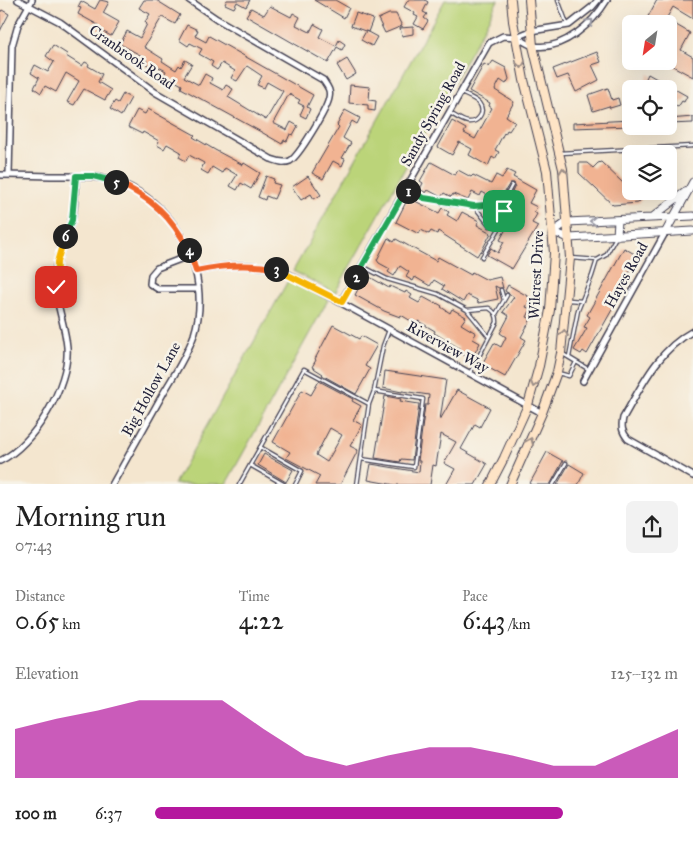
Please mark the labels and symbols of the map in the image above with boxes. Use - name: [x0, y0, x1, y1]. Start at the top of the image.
- north arrow: [622, 15, 678, 70]
- one-way arrow: [584, 19, 593, 28]
- street label: Cranbrook Road: [86, 21, 179, 93]
- street label: Sandy Spring Road: [397, 58, 469, 169]
- one-way arrow: [516, 61, 526, 70]
- one-way arrow: [558, 167, 569, 175]
- pin: 5: [104, 170, 128, 194]
- pin: 1: [396, 178, 420, 204]
- pin: [483, 190, 525, 232]
- one-way arrow: [589, 216, 596, 226]
- pin: 6: [52, 224, 78, 248]
- street label: Wilcrest Drive: [525, 230, 547, 320]
- pin: 4: [176, 238, 202, 262]
- street label: Hayes Road: [600, 238, 652, 311]
- pin: 3: [264, 256, 288, 282]
- pin: 2: [344, 264, 368, 290]
- pin: [35, 266, 77, 308]
- street label: Riverview Way: [404, 317, 493, 377]
- one-way arrow: [558, 329, 569, 337]
- street label: Big Hollow Lane: [118, 339, 184, 439]
- one-way arrow: [529, 379, 539, 387]
- one-way arrow: [524, 437, 535, 446]

